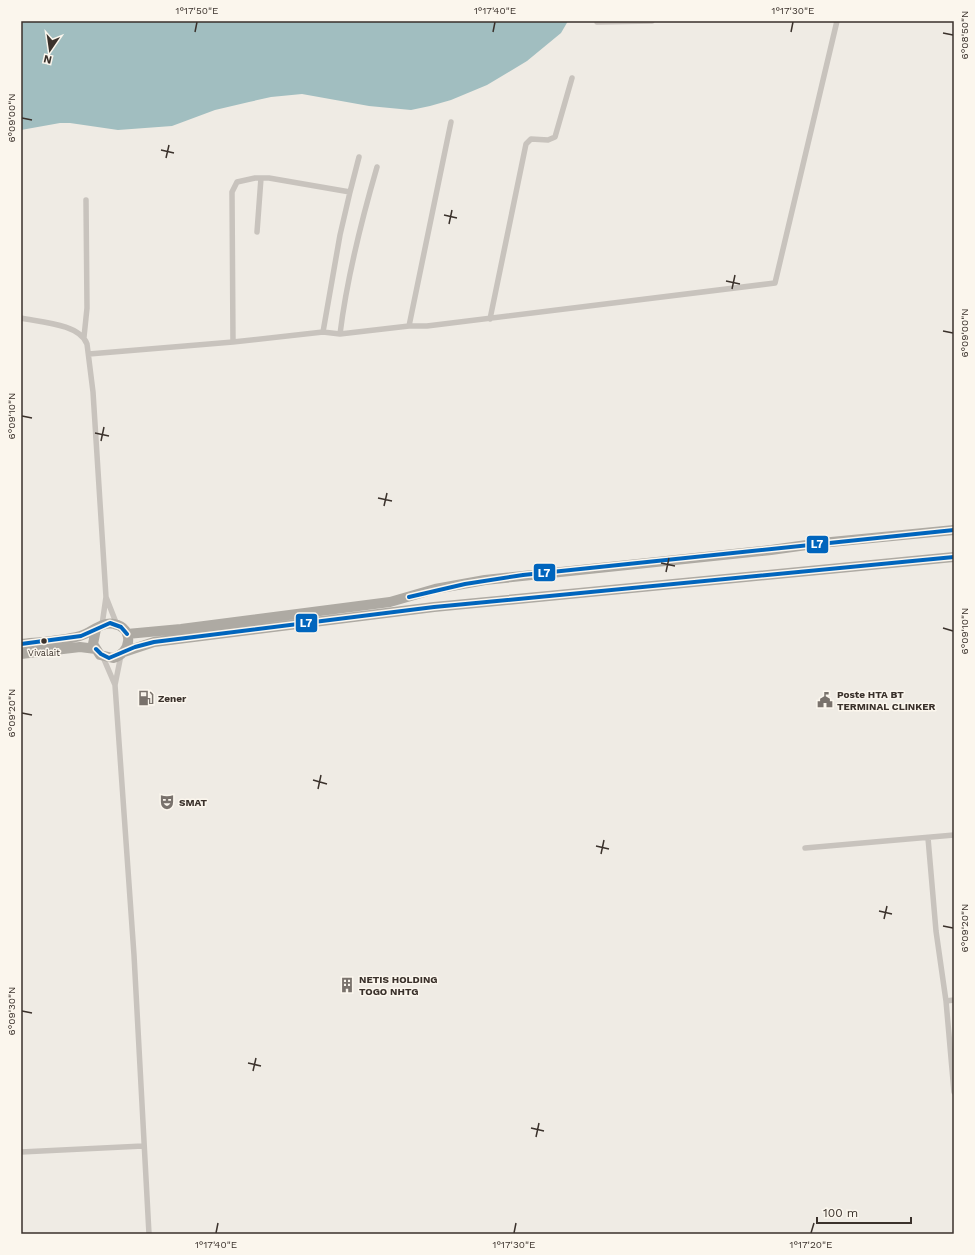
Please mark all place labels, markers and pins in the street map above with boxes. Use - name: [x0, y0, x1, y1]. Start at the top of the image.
- marker: Vivalait: [39, 636, 49, 646]
- place label: Vivalait: [28, 648, 60, 658]
- fuel station icon: Zener: [137, 689, 155, 707]
- place label: Poste HTA BT TERMINAL CLINKER: [837, 689, 936, 712]
- public building icon: Poste HTA BT TERMINAL CLINKER: [816, 691, 834, 709]
- place label: Zener: [158, 693, 187, 704]
- theatre icon: SMAT: [158, 793, 176, 811]
- place label: SMAT: [179, 797, 207, 808]
- place label: NETIS HOLDING TOGO NHTG: [359, 974, 438, 997]
- building icon: NETIS HOLDING TOGO NHTG: [338, 976, 356, 994]

